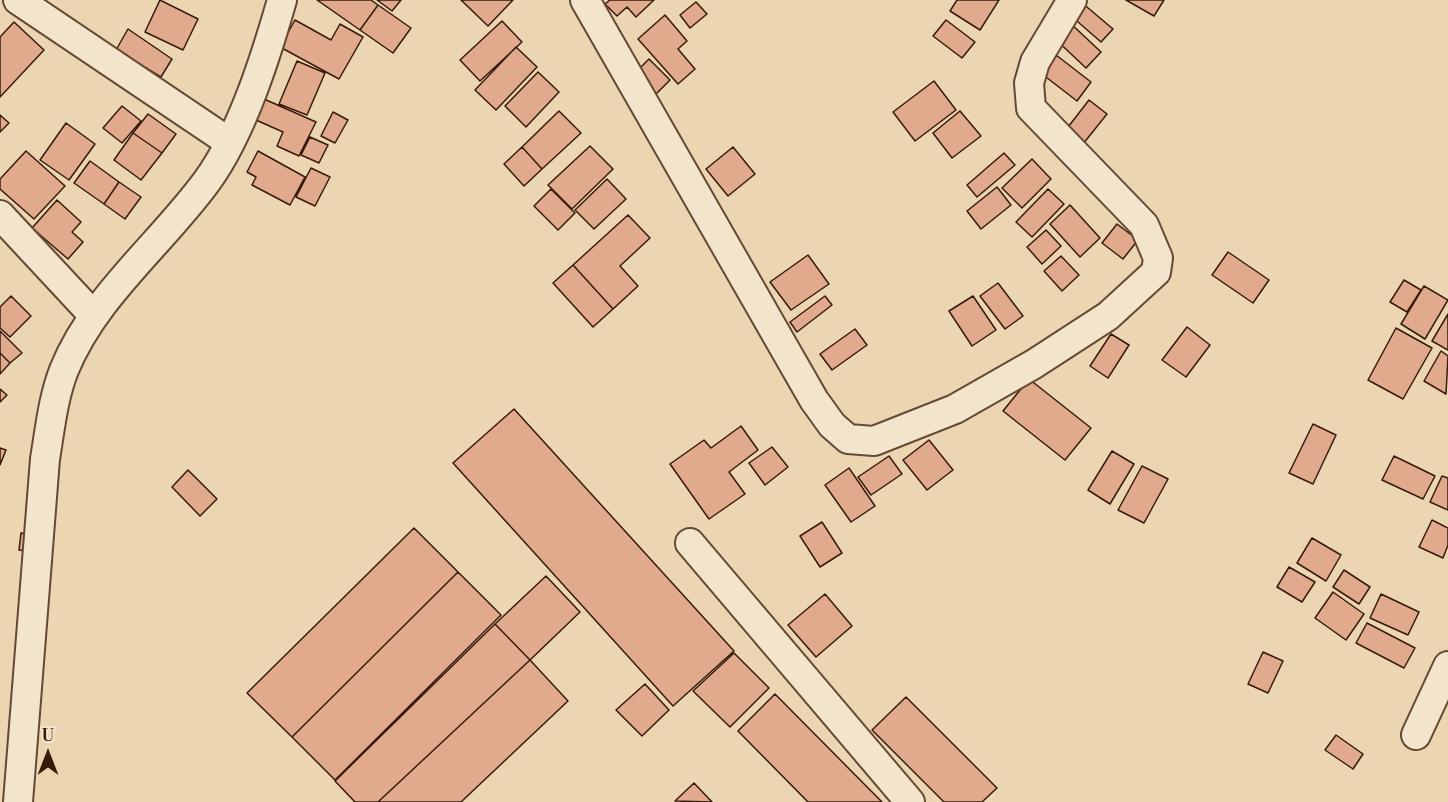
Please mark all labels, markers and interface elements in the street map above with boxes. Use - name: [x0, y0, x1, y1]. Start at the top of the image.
- north arrow: [18, 724, 78, 784]
- text: U: [42, 726, 54, 746]

